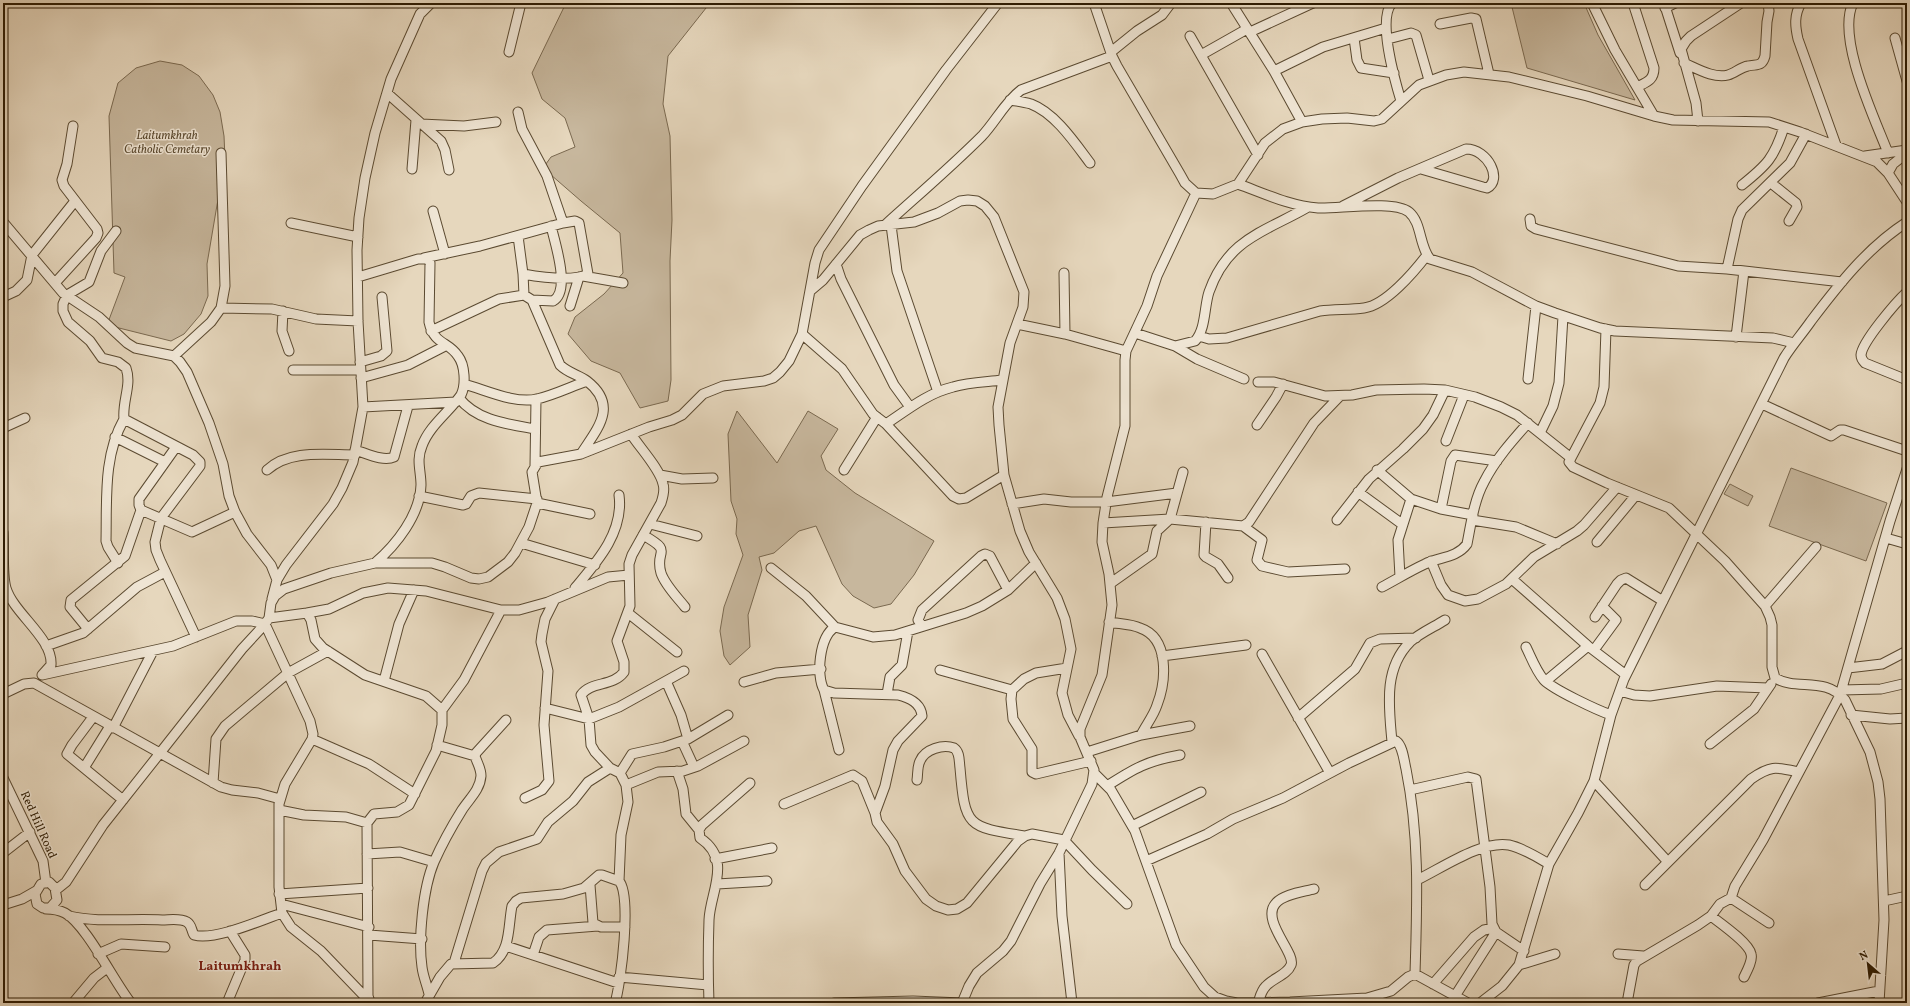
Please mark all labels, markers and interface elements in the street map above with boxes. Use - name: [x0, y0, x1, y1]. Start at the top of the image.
- park label: Laitumkhrah Catholic Cemetary: [124, 128, 211, 158]
- street label: Red Hill Road: [16, 789, 60, 861]
- north arrow: [1848, 944, 1888, 984]
- text: N: [1857, 948, 1871, 965]
- district label: Laitumkhrah: [198, 958, 282, 976]

